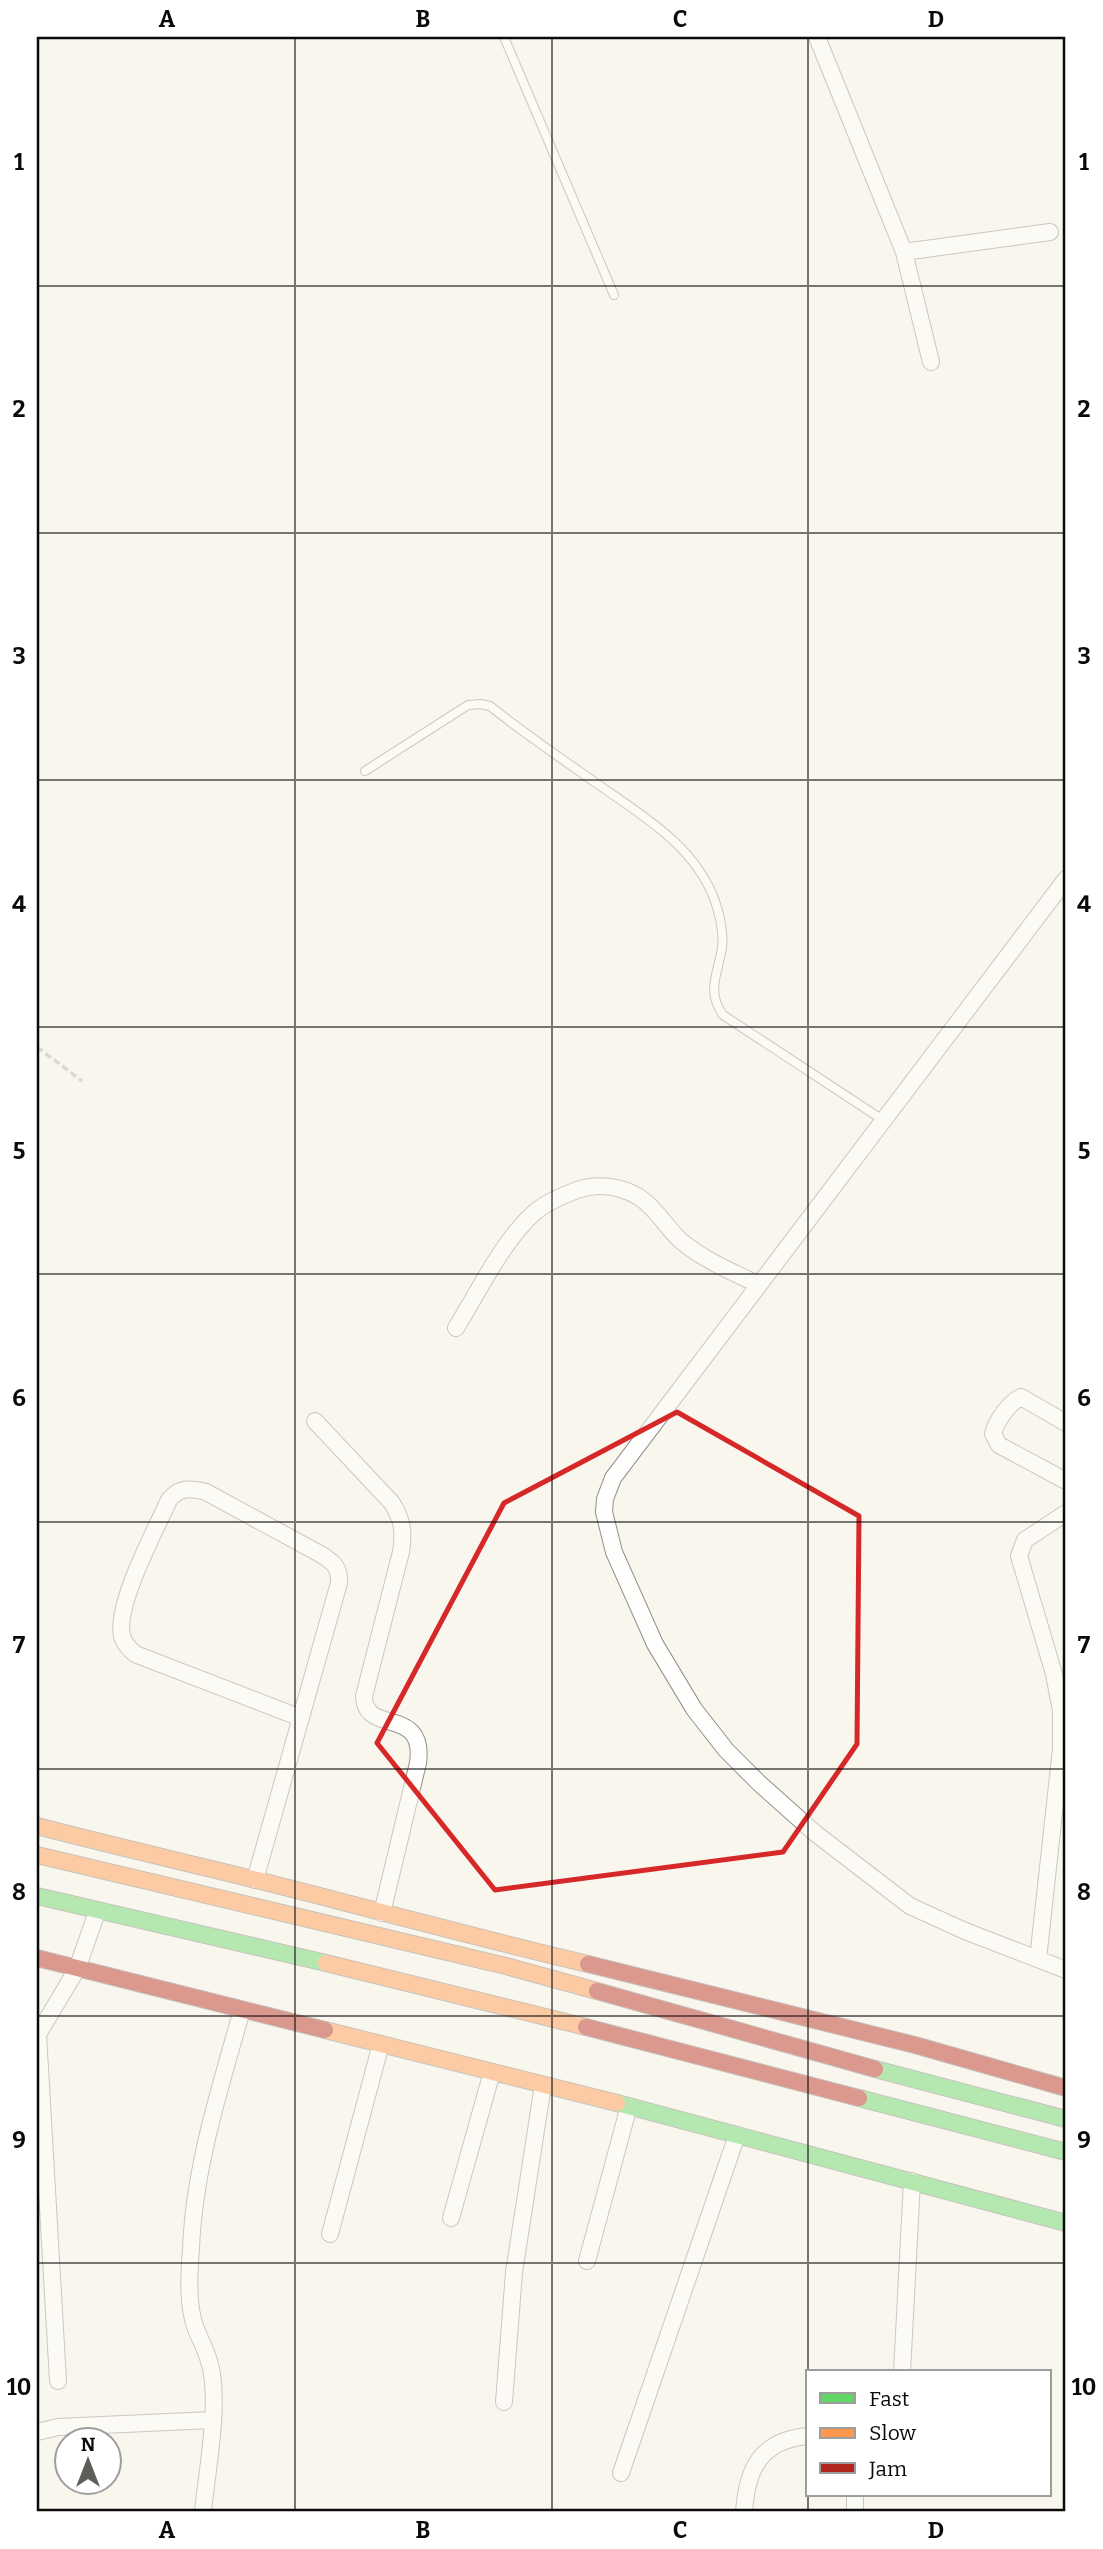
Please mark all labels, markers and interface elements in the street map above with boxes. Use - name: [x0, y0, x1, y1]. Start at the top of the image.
- text: A: [159, 5, 176, 33]
- text: B: [416, 5, 430, 33]
- text: C: [673, 5, 687, 33]
- text: D: [928, 5, 944, 33]
- text: 1: [14, 148, 24, 176]
- text: 1: [1079, 148, 1089, 176]
- text: 2: [13, 395, 26, 423]
- text: 2: [1078, 395, 1091, 423]
- text: 3: [12, 642, 26, 670]
- text: 3: [1077, 642, 1091, 670]
- text: 4: [12, 890, 26, 918]
- text: 4: [1077, 890, 1091, 918]
- text: 5: [13, 1137, 25, 1165]
- text: 5: [1078, 1137, 1090, 1165]
- text: 6: [12, 1384, 26, 1412]
- text: 6: [1077, 1384, 1091, 1412]
- text: 7: [13, 1631, 26, 1659]
- text: 7: [1078, 1631, 1091, 1659]
- text: 8: [12, 1878, 26, 1906]
- text: 8: [1077, 1878, 1091, 1906]
- text: 9: [12, 2126, 26, 2154]
- text: 9: [1077, 2126, 1091, 2154]
- legend: [806, 2370, 1050, 2496]
- text: 10: [7, 2373, 31, 2401]
- text: 10: [1072, 2373, 1096, 2401]
- text: Fast: [869, 2386, 910, 2412]
- text: Slow: [869, 2420, 916, 2446]
- north arrow: [52, 2426, 122, 2496]
- text: N: [81, 2433, 96, 2456]
- text: Jam: [868, 2456, 907, 2482]
- text: A: [159, 2516, 176, 2544]
- text: B: [416, 2516, 430, 2544]
- text: C: [673, 2516, 687, 2544]
- text: D: [928, 2516, 944, 2544]

